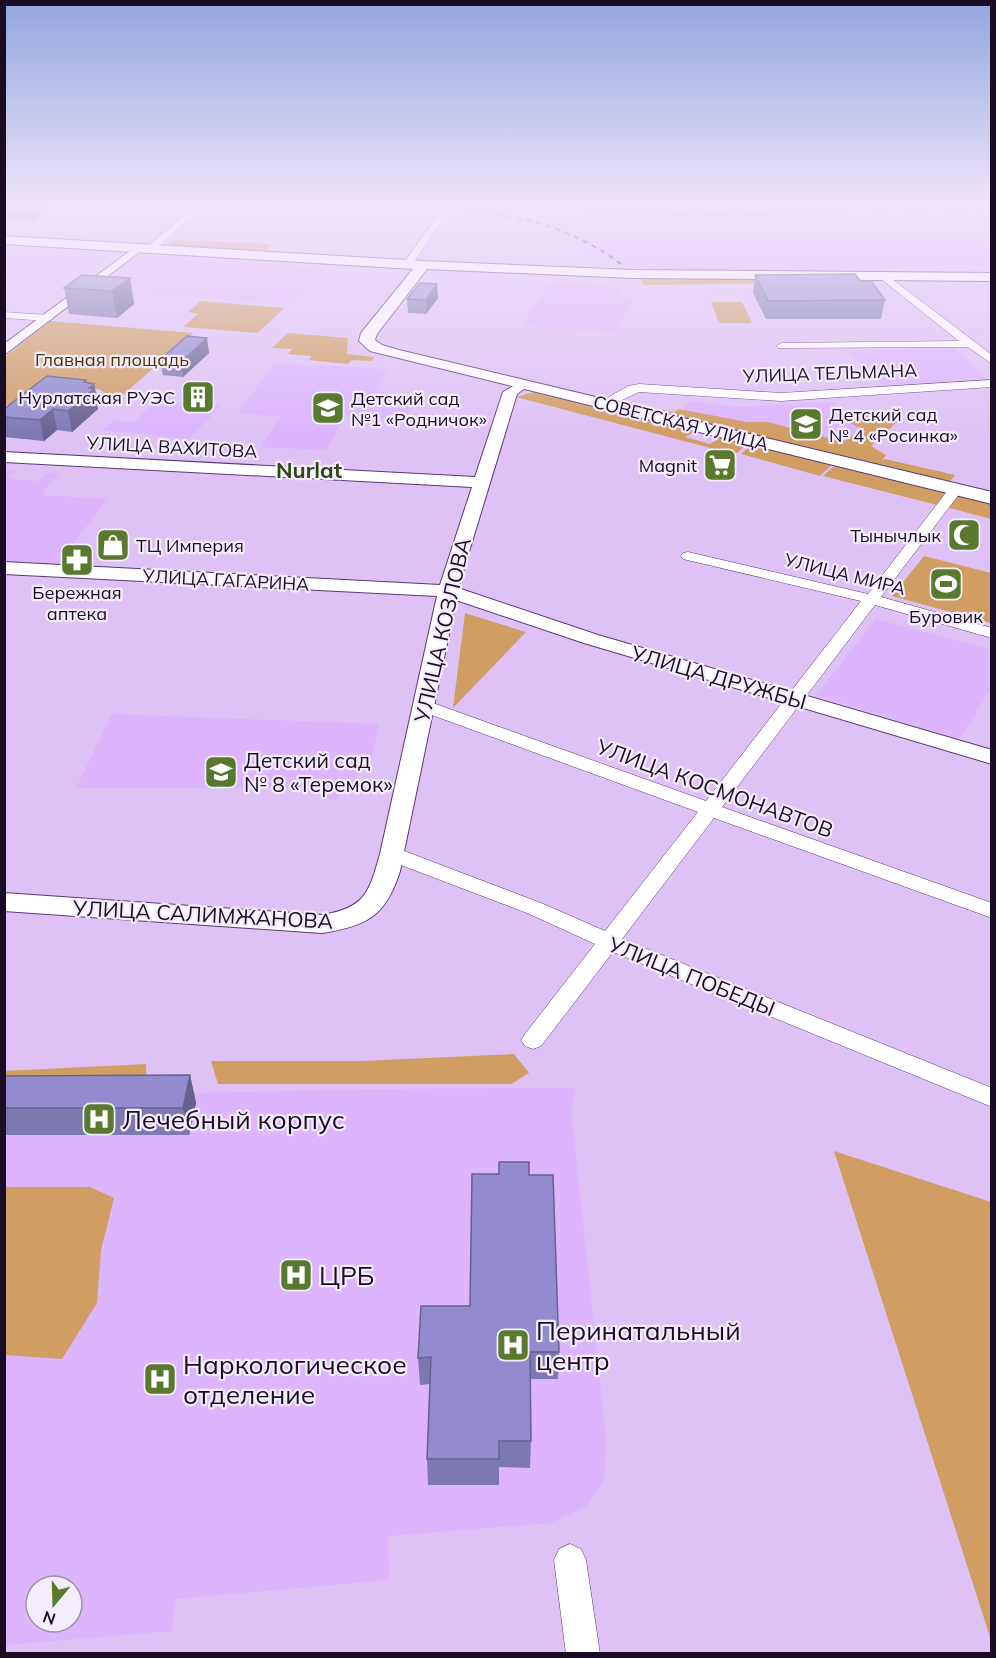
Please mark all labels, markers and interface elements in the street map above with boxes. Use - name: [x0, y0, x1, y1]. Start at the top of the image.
- park label: Главная площадь: [35, 348, 189, 371]
- street label: УЛИЦА ТЕЛЬМАНА: [741, 358, 918, 388]
- building icon: Нурлатская РУЭС: [180, 379, 216, 415]
- place label: Нурлатская РУЭС: [18, 386, 175, 409]
- place label: Детский сад №1 «Родничок»: [351, 387, 487, 431]
- school or university icon: Детский сад №1 «Родничок»: [310, 390, 346, 426]
- street label: СОВЕТСКАЯ УЛИЦА: [591, 390, 771, 456]
- place label: Детский сад № 4 «Росинка»: [829, 403, 958, 447]
- school or university icon: Детский сад № 4 «Росинка»: [788, 406, 824, 442]
- street label: УЛИЦА ВАХИТОВА: [85, 431, 258, 463]
- supermarket icon: Magnit: [702, 447, 738, 483]
- place label: Magnit: [639, 454, 697, 477]
- district label: Nurlat: [276, 456, 342, 484]
- mosque icon: Тынычлык: [946, 517, 982, 553]
- place label: Тынычлык: [850, 524, 941, 547]
- shop icon: ТЦ Империя: [95, 527, 131, 563]
- place label: ТЦ Империя: [136, 534, 244, 557]
- street label: УЛИЦА КОЗЛОВА: [408, 535, 476, 726]
- pharmacy icon: Бережная аптека: [59, 542, 95, 578]
- street label: УЛИЦА МИРА: [781, 548, 908, 600]
- street label: УЛИЦА ГАГАРИНА: [141, 564, 310, 596]
- sports icon: Буровик: [928, 566, 964, 602]
- place label: Бережная аптека: [32, 581, 122, 625]
- place label: Буровик: [909, 605, 983, 628]
- street label: УЛИЦА ДРУЖБЫ: [627, 639, 810, 714]
- street label: УЛИЦА КОСМОНАВТОВ: [592, 733, 837, 843]
- place label: Детский сад № 8 «Теремок»: [244, 747, 393, 797]
- school or university icon: Детский сад № 8 «Теремок»: [203, 754, 239, 790]
- street label: УЛИЦА САЛИМЖАНОВА: [71, 894, 334, 934]
- street label: УЛИЦА ПОБЕДЫ: [604, 930, 779, 1021]
- hospital icon: Лечебный корпус: [81, 1101, 117, 1137]
- place label: Лечебный корпус: [122, 1103, 345, 1136]
- hospital icon: ЦРБ: [278, 1257, 314, 1293]
- place label: ЦРБ: [319, 1259, 374, 1292]
- place label: Перинатальный центр: [536, 1314, 741, 1377]
- hospital icon: Перинатальный центр: [495, 1327, 531, 1363]
- place label: Наркологическое отделение: [183, 1348, 407, 1411]
- hospital icon: Наркологическое отделение: [142, 1361, 178, 1397]
- north arrow: [24, 1574, 84, 1634]
- text: N: [40, 1607, 58, 1630]

